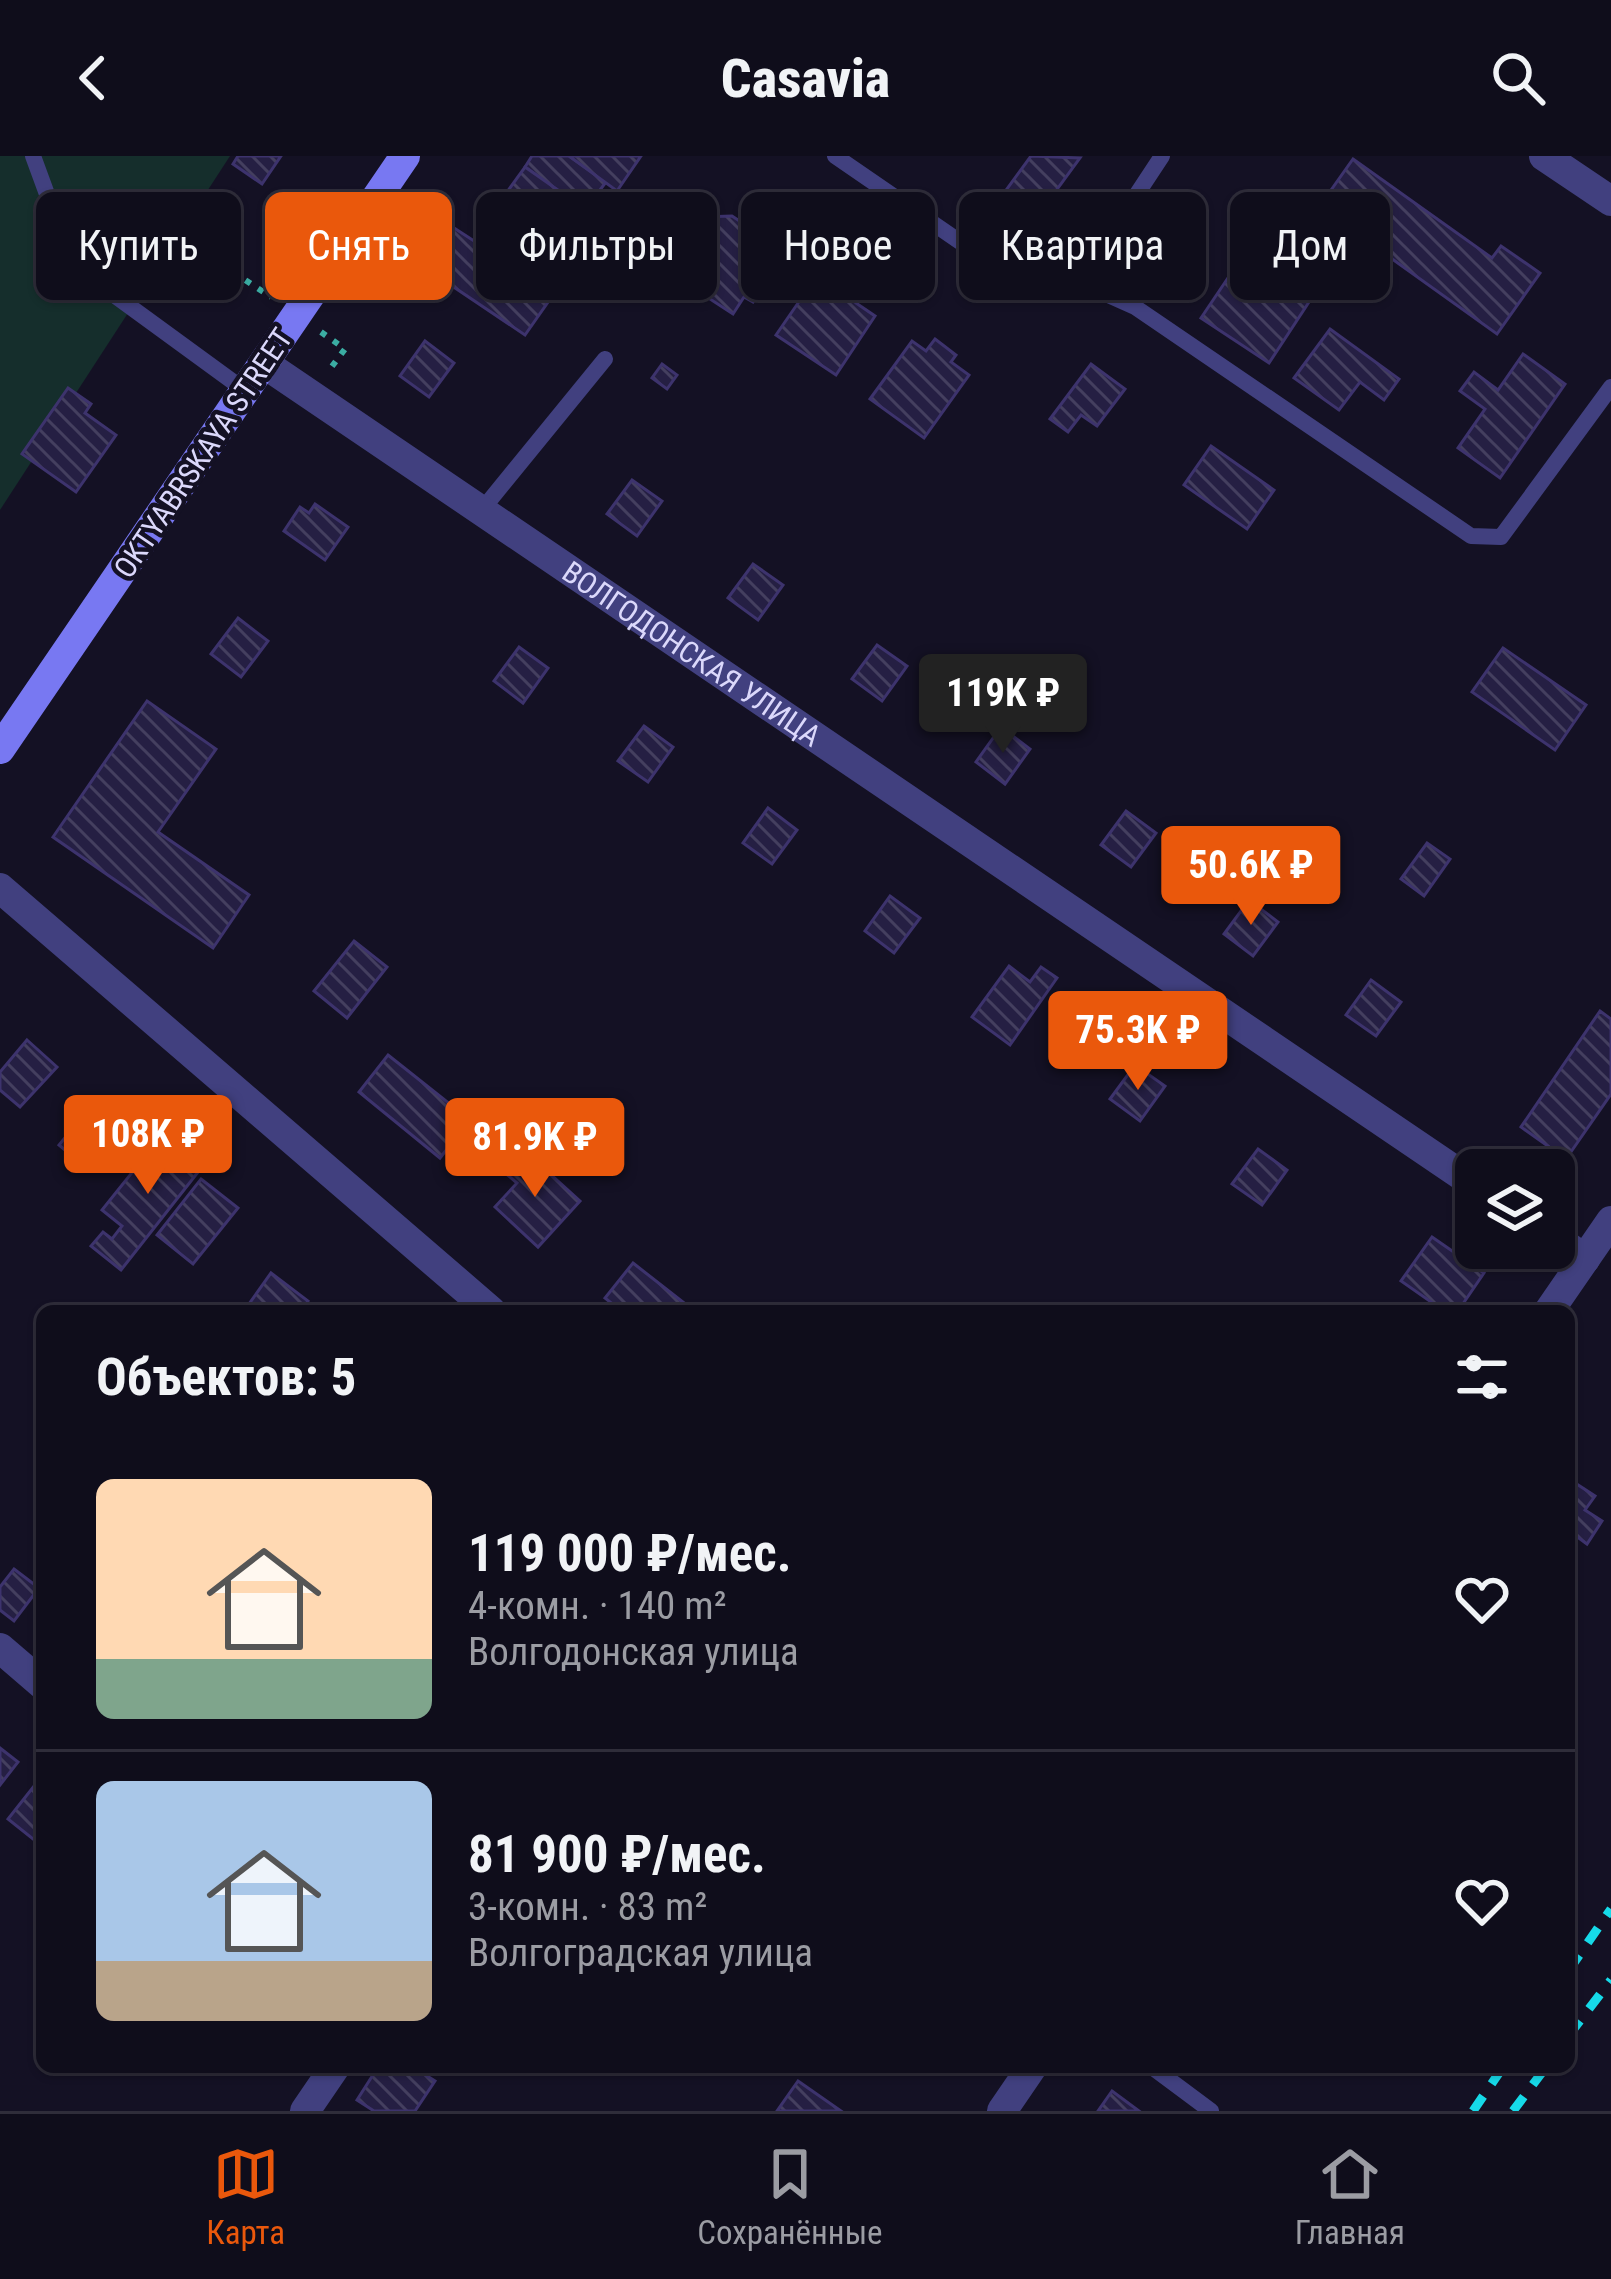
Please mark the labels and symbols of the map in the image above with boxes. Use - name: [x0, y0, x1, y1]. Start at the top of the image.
- street label: OKTYABRSKAYA STREET: [106, 322, 300, 584]
- street label: ВОЛГОДОНСКАЯ УЛИЦА: [556, 554, 828, 753]
- pin: 119K ₽: [905, 654, 1101, 756]
- pin: 50.6K ₽: [1140, 826, 1362, 928]
- pin: 75.3K ₽: [1027, 991, 1249, 1093]
- pin: 108K ₽: [50, 1095, 246, 1197]
- pin: 81.9K ₽: [424, 1098, 646, 1200]

